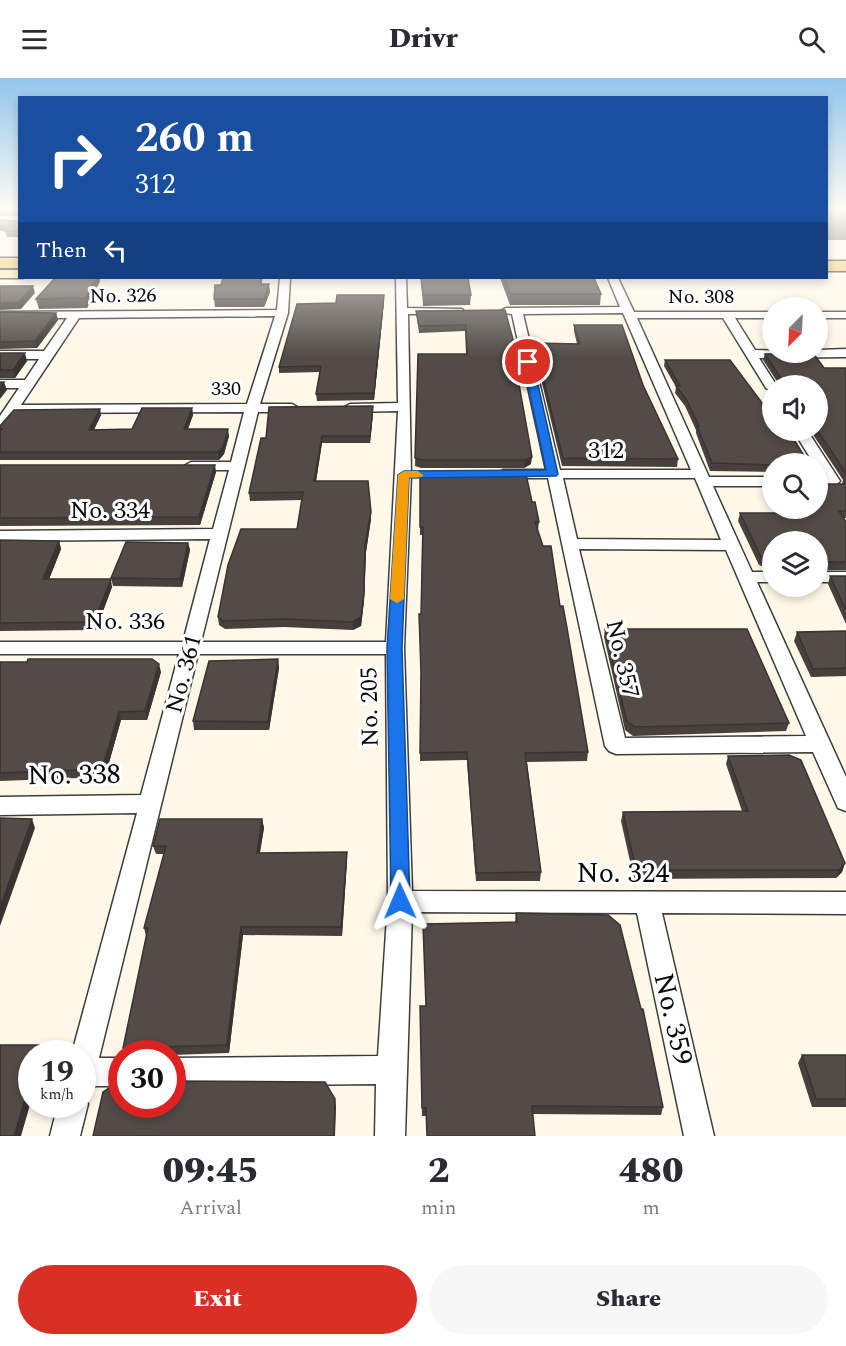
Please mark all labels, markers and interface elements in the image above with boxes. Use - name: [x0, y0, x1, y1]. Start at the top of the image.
- text: Drivr: [389, 18, 457, 60]
- icon: menu: [18, 23, 51, 56]
- icon: search: [795, 23, 828, 56]
- text: 260 m: [135, 107, 254, 170]
- icon: right: [36, 120, 114, 198]
- text: 312: [135, 164, 176, 206]
- text: Then: [36, 234, 87, 267]
- icon: left: [99, 234, 132, 267]
- street label: No. 326: [89, 280, 157, 312]
- street label: No. 308: [668, 282, 734, 312]
- north arrow: [762, 297, 828, 363]
- map controls: [762, 297, 828, 597]
- pin: [502, 336, 553, 387]
- icon: arrive: [511, 345, 544, 378]
- street label: 330: [211, 374, 241, 404]
- button: sound: [762, 375, 828, 441]
- street label: 312: [588, 433, 624, 469]
- button: search: [762, 453, 828, 519]
- street label: No. 334: [70, 493, 150, 529]
- button: layers: [762, 531, 828, 597]
- street label: No. 336: [85, 604, 165, 640]
- street label: No. 357: [595, 616, 649, 702]
- street label: No. 361: [156, 631, 212, 717]
- street label: No. 205: [351, 667, 389, 747]
- street label: No. 338: [27, 753, 121, 797]
- street label: No. 324: [576, 852, 670, 895]
- position arrow: [368, 869, 432, 933]
- street label: No. 359: [642, 969, 704, 1069]
- speed limit sign: 30: [108, 1040, 186, 1118]
- text: 19: [40, 1049, 74, 1095]
- text: km/h: [40, 1083, 74, 1106]
- text: 09:45: [162, 1144, 259, 1199]
- text: 2: [428, 1144, 450, 1199]
- text: 480: [619, 1144, 684, 1199]
- text: Arrival: [180, 1193, 242, 1223]
- text: min: [421, 1193, 456, 1223]
- text: m: [643, 1193, 660, 1223]
- button: Exit: [18, 1265, 417, 1334]
- button: Share: [429, 1265, 828, 1334]

